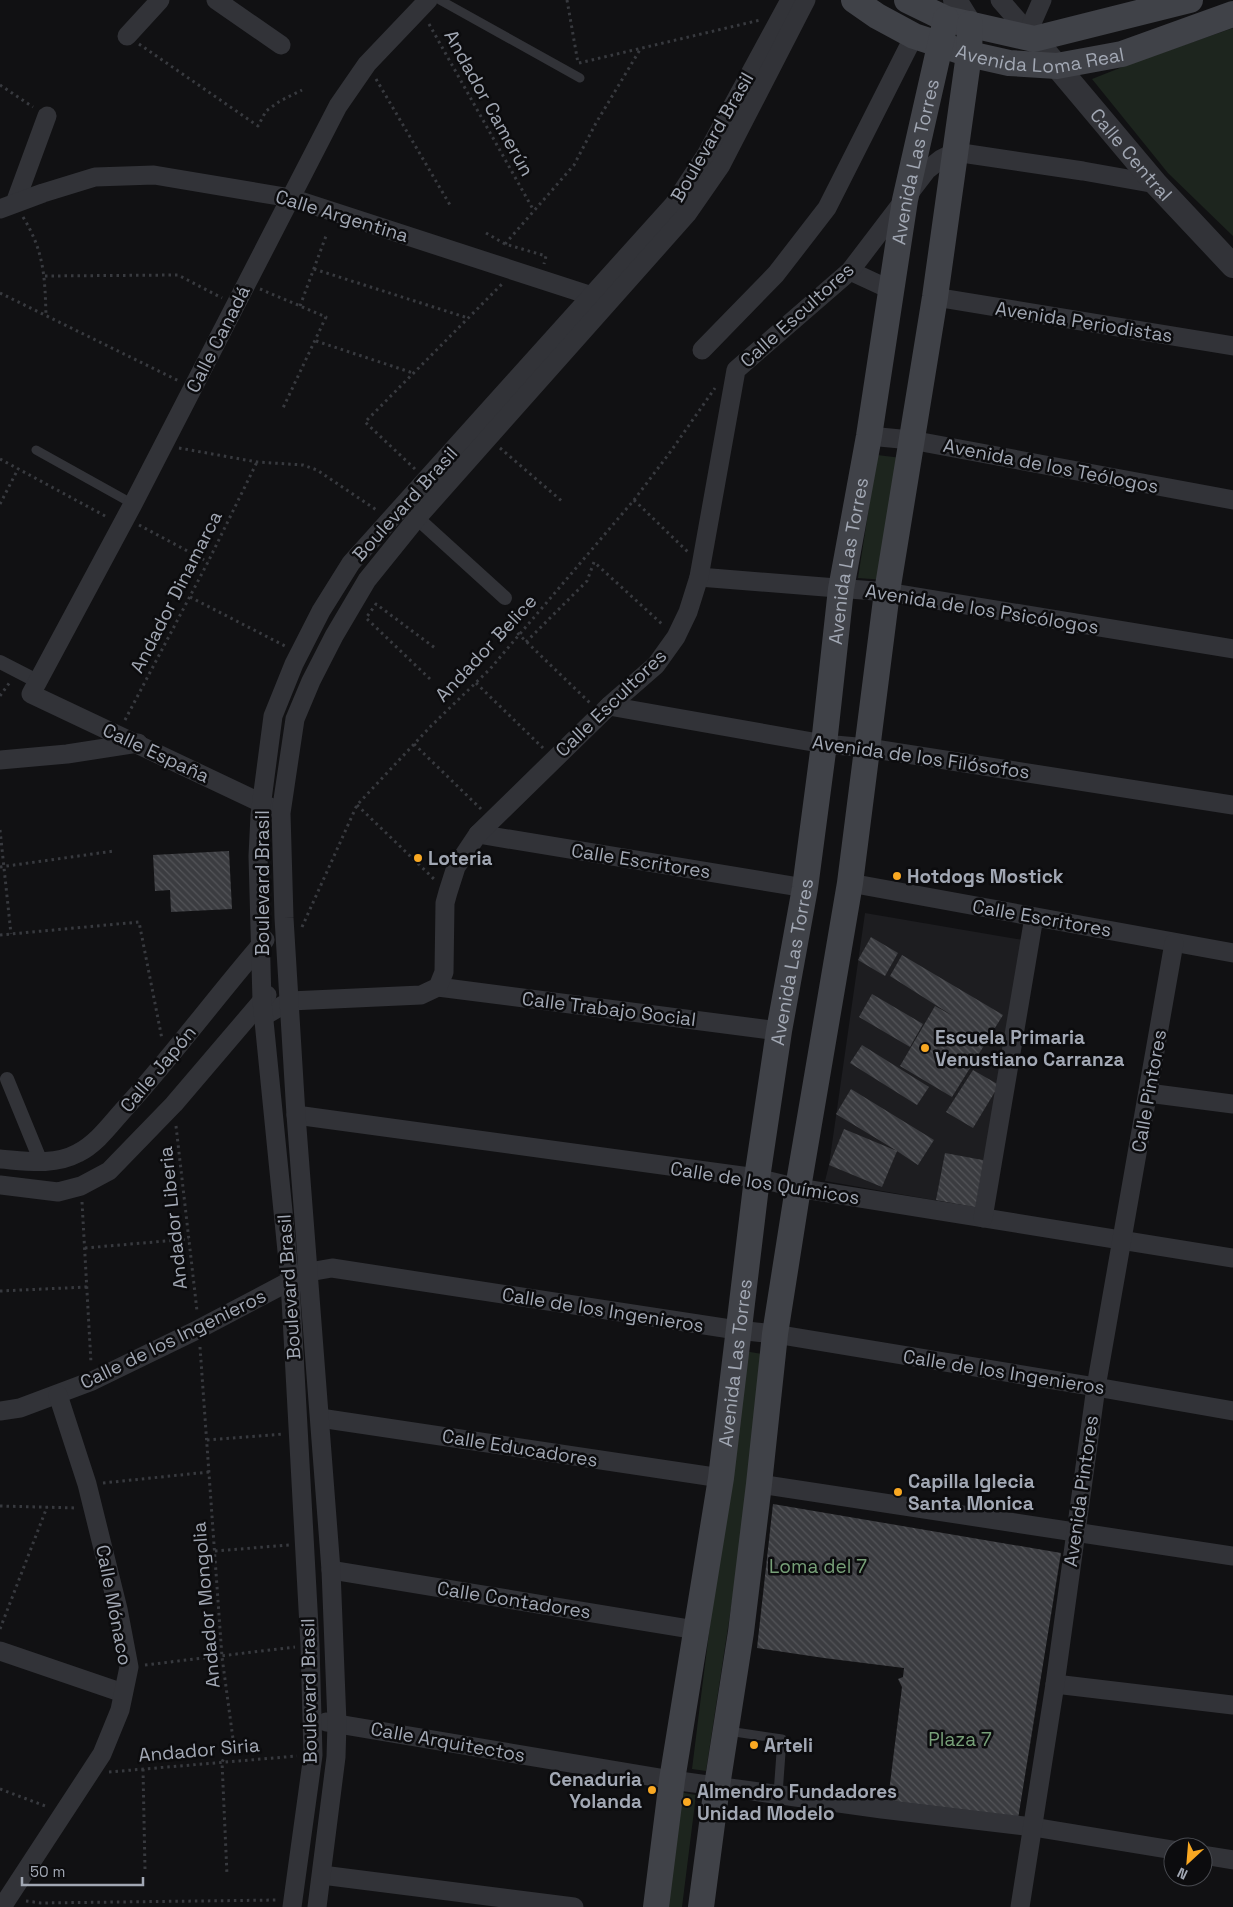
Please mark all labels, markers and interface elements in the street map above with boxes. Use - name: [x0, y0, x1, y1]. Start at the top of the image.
- street label: Andador Camerún: [438, 25, 540, 181]
- street label: Avenida Loma Real: [953, 38, 1126, 79]
- street label: Boulevard Brasil: [665, 68, 759, 206]
- street label: Avenida Las Torres: [886, 76, 945, 246]
- street label: Calle Central: [1085, 103, 1178, 206]
- street label: Calle Argentina: [272, 184, 412, 248]
- street label: Calle Escultores: [735, 257, 859, 373]
- street label: Calle Canadá: [180, 281, 256, 397]
- street label: Avenida Periodistas: [994, 296, 1174, 348]
- street label: Avenida de los Teólogos: [941, 433, 1161, 499]
- street label: Boulevard Brasil: [347, 441, 463, 567]
- street label: Avenida Las Torres: [822, 475, 874, 646]
- street label: Andador Dinamarca: [124, 507, 228, 677]
- street label: Avenida de los Psicólogos: [863, 578, 1101, 640]
- street label: Andador Belice: [430, 589, 542, 707]
- street label: Calle Escultores: [550, 644, 672, 762]
- street label: Calle España: [99, 717, 213, 789]
- street label: Avenida de los Filósofos: [811, 729, 1031, 785]
- street label: Boulevard Brasil: [250, 810, 275, 956]
- street label: Calle Escritores: [570, 838, 712, 884]
- place label: Loteria: [428, 846, 492, 871]
- marker: Loteria: [412, 852, 424, 864]
- place label: Hotdogs Mostick: [907, 864, 1064, 889]
- marker: Hotdogs Mostick: [891, 870, 903, 882]
- street label: Avenida Las Torres: [765, 877, 819, 1047]
- street label: Calle Escritores: [971, 893, 1113, 943]
- street label: Calle Trabajo Social: [521, 986, 697, 1032]
- street label: Calle Japón: [114, 1020, 202, 1118]
- place label: Escuela Primaria Venustiano Carranza: [935, 1025, 1125, 1072]
- street label: Calle Pintores: [1126, 1028, 1172, 1154]
- marker: Escuela Primaria Venustiano Carranza: [919, 1042, 931, 1054]
- street label: Andador Liberia: [153, 1145, 193, 1291]
- street label: Calle de los Químicos: [669, 1156, 861, 1210]
- street label: Boulevard Brasil: [271, 1213, 307, 1361]
- street label: Avenida Las Torres: [712, 1277, 757, 1448]
- street label: Calle de los Ingenieros: [500, 1282, 706, 1338]
- street label: Calle de los Ingenieros: [76, 1283, 270, 1395]
- street label: Calle de los Ingenieros: [901, 1344, 1107, 1400]
- street label: Avenida Pintores: [1058, 1414, 1104, 1568]
- street label: Calle Educadores: [440, 1423, 600, 1473]
- place label: Capilla Iglecia Santa Monica: [908, 1469, 1035, 1516]
- marker: Capilla Iglecia Santa Monica: [892, 1486, 904, 1498]
- street label: Andador Mongolia: [186, 1521, 226, 1689]
- street label: Calle Mónaco: [90, 1543, 138, 1667]
- park label: Loma del 7: [769, 1554, 867, 1579]
- street label: Calle Contadores: [435, 1576, 593, 1624]
- street label: Boulevard Brasil: [295, 1618, 323, 1764]
- street label: Calle Arquitectos: [369, 1716, 527, 1768]
- park label: Plaza 7: [928, 1727, 992, 1752]
- street label: Andador Siria: [137, 1732, 261, 1768]
- place label: Arteli: [764, 1733, 813, 1758]
- marker: Arteli: [748, 1739, 760, 1751]
- place label: Cenaduria Yolanda: [549, 1767, 642, 1814]
- place label: Almendro Fundadores Unidad Modelo: [697, 1779, 897, 1826]
- marker: Cenaduria Yolanda: [646, 1784, 658, 1796]
- marker: Almendro Fundadores Unidad Modelo: [681, 1796, 693, 1808]
- north arrow: [1163, 1837, 1213, 1887]
- scale bar: [22, 1854, 144, 1886]
- text: 50 m: [30, 1862, 65, 1881]
- text: N: [1174, 1864, 1190, 1884]

